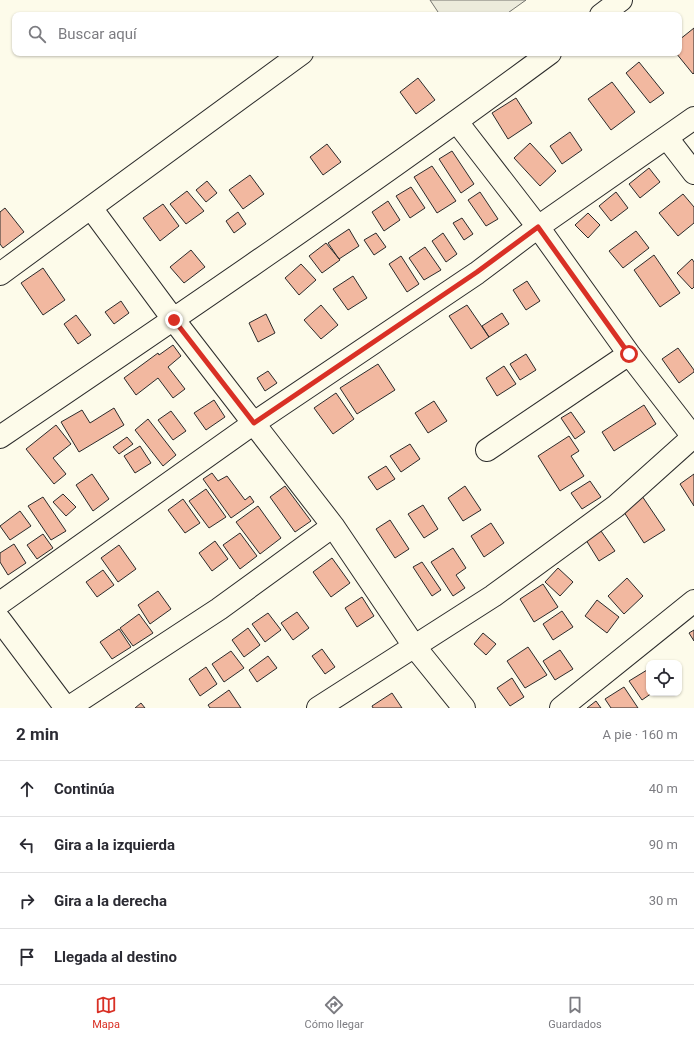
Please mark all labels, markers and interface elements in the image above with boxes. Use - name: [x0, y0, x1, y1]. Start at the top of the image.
- search box: [12, 12, 682, 56]
- icon: search: [26, 23, 48, 45]
- text: Buscar aquí: [58, 25, 137, 43]
- route end: [165, 311, 183, 329]
- route start: [620, 345, 638, 363]
- map controls: [646, 660, 682, 696]
- button: locate: [646, 660, 682, 696]
- text: 2 min: [16, 724, 59, 744]
- text: A pie · 160 m: [603, 727, 678, 742]
- icon: ahead: [16, 778, 38, 800]
- text: Continúa: [54, 780, 115, 798]
- text: 40 m: [649, 781, 678, 796]
- icon: left: [16, 834, 38, 856]
- text: Gira a la izquierda: [54, 836, 175, 854]
- text: 90 m: [649, 837, 678, 852]
- icon: right: [16, 890, 38, 912]
- text: Gira a la derecha: [54, 892, 167, 910]
- text: 30 m: [649, 893, 678, 908]
- icon: arrive: [16, 946, 38, 968]
- text: Llegada al destino: [54, 948, 177, 966]
- tab: Mapa: [92, 994, 120, 1031]
- tab: Cómo llegar: [305, 994, 364, 1031]
- tab: Guardados: [548, 994, 602, 1031]

